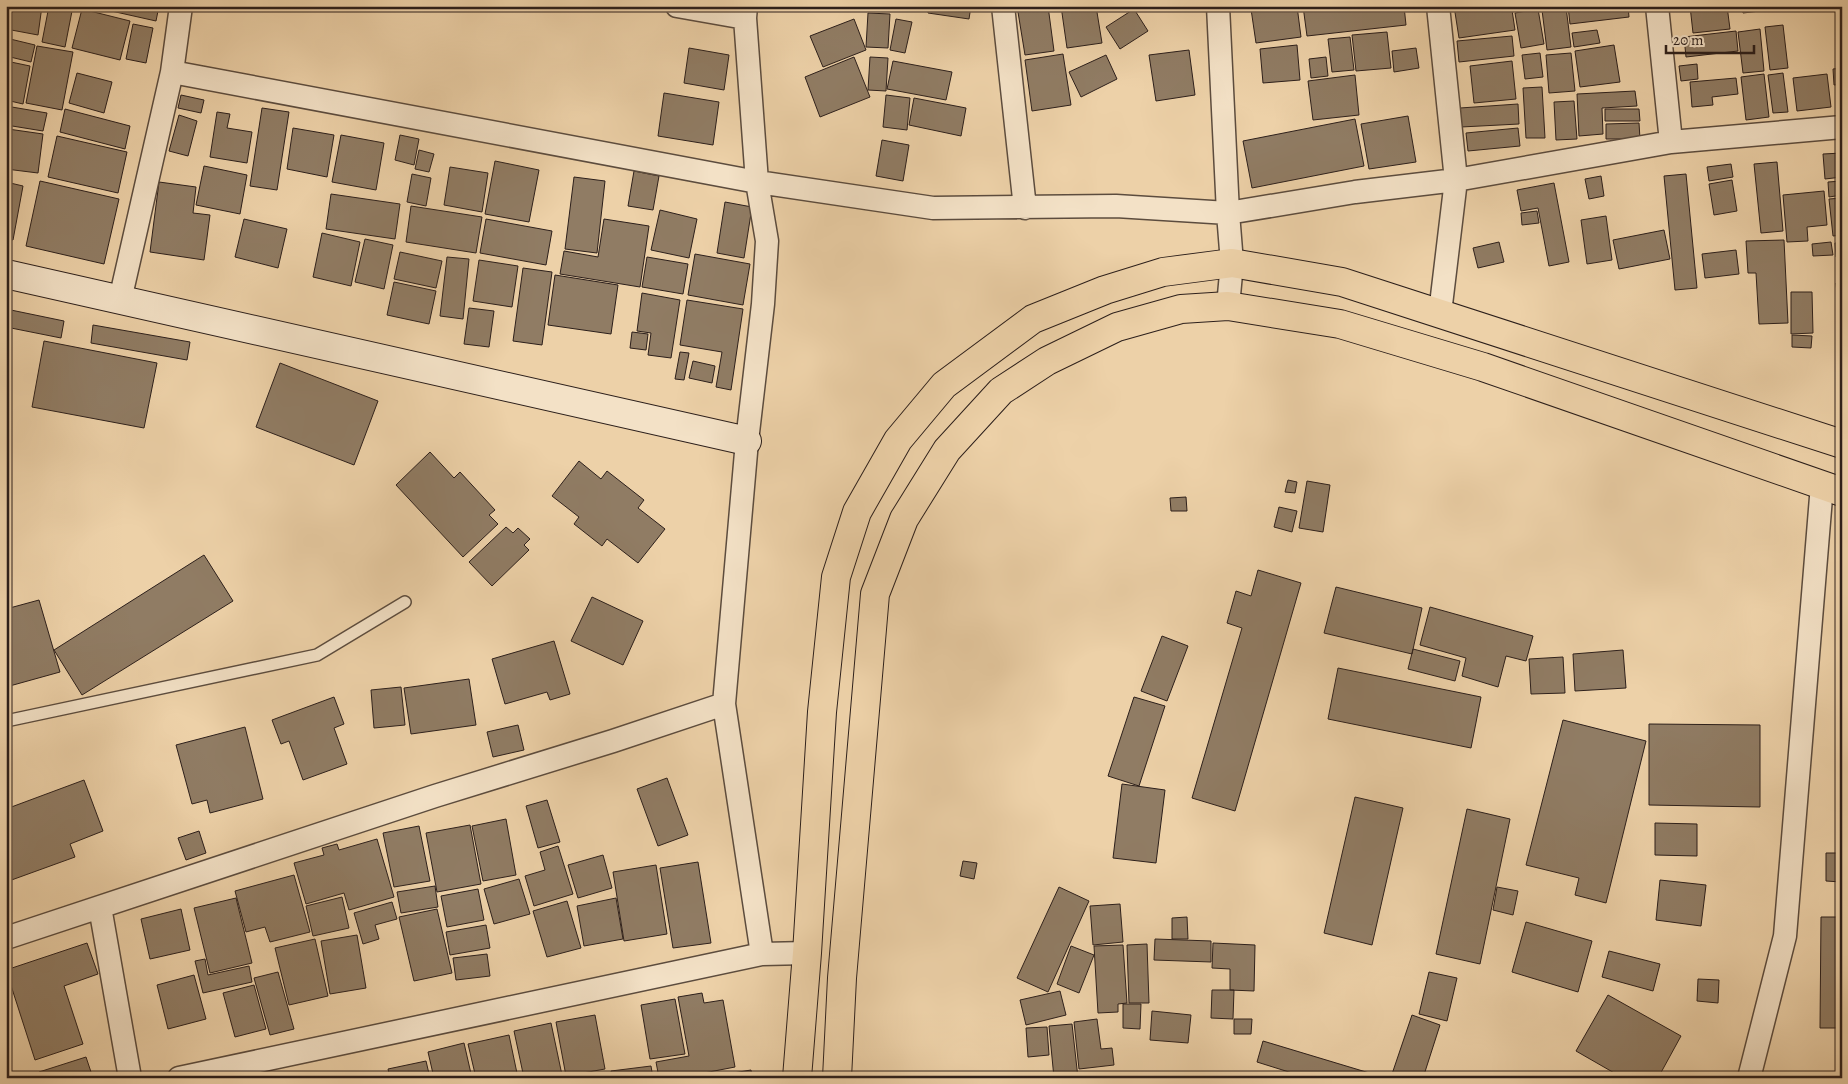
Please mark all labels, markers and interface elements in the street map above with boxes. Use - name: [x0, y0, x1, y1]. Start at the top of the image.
- scale bar: [1666, 22, 1753, 54]
- text: 20 m: [1673, 30, 1704, 50]

